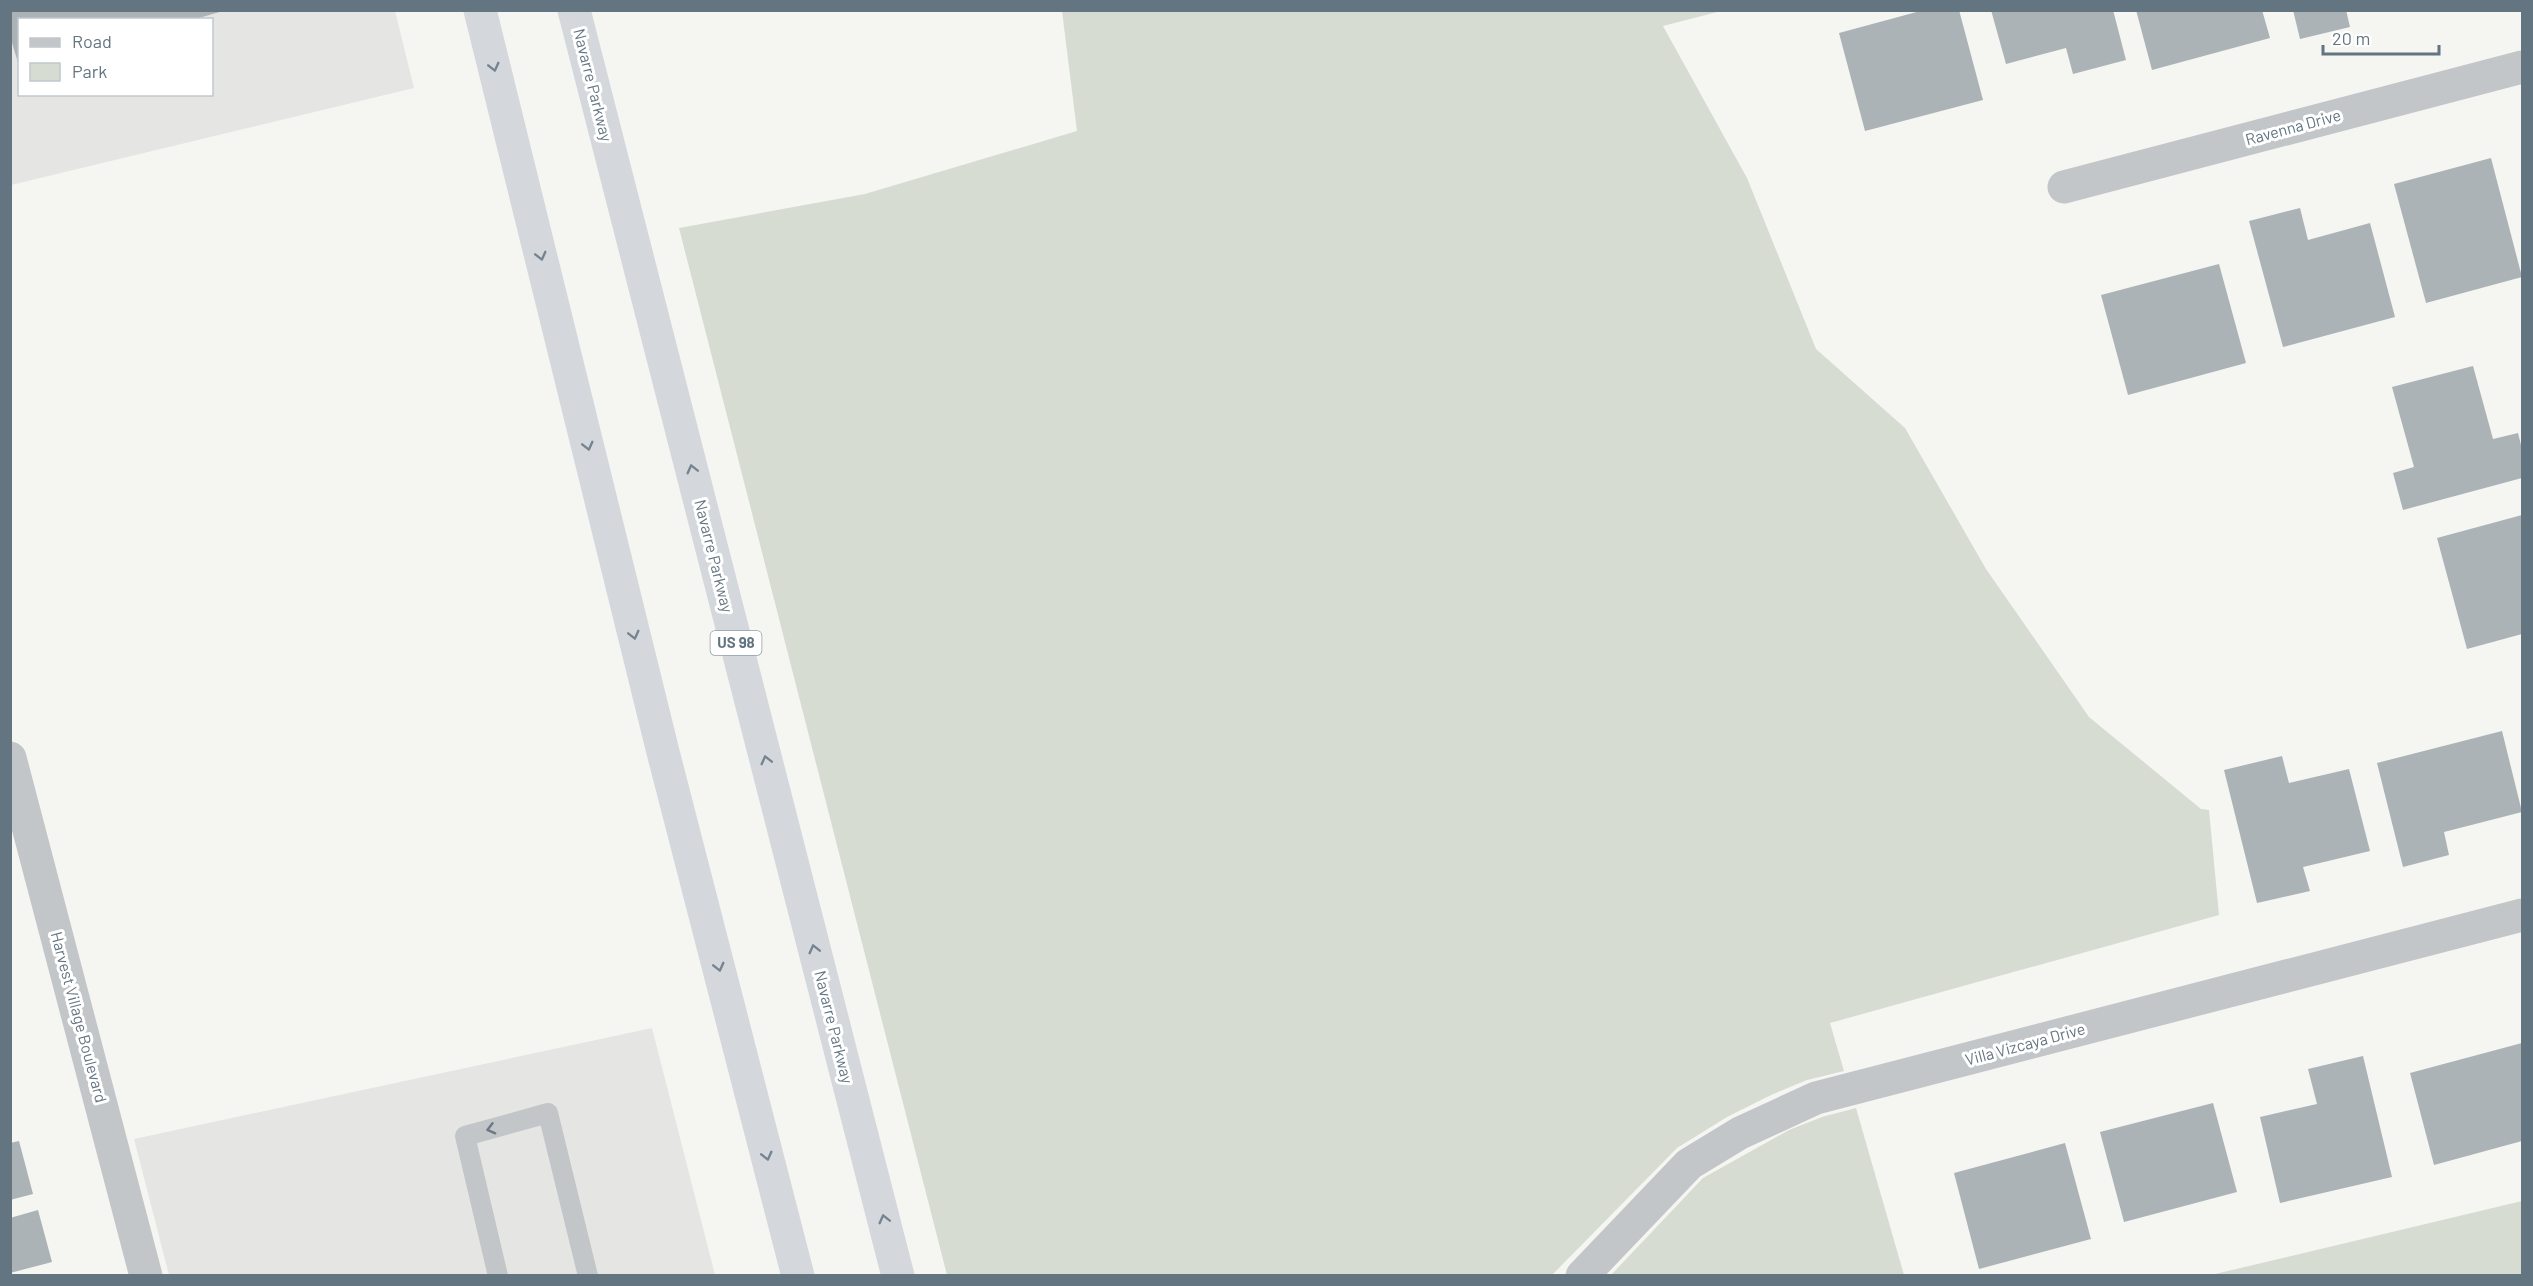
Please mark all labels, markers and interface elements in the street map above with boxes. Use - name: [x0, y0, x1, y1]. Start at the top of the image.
- legend: [18, 18, 213, 96]
- scale bar: [2323, 18, 2438, 56]
- street label: Navarre Parkway: [570, 26, 617, 144]
- text: 20 m: [2332, 27, 2370, 49]
- text: Road: [72, 30, 112, 52]
- text: Park: [72, 60, 107, 82]
- one-way arrow: [487, 62, 500, 72]
- street label: Ravenna Drive: [2243, 105, 2343, 148]
- one-way arrow: [534, 251, 547, 261]
- one-way arrow: [580, 441, 593, 451]
- one-way arrow: [686, 464, 699, 474]
- street label: Navarre Parkway: [691, 497, 738, 615]
- one-way arrow: [627, 630, 640, 640]
- road number: US 98: [710, 631, 762, 655]
- one-way arrow: [761, 755, 773, 765]
- street label: Harvest Village Boulevard: [48, 929, 111, 1104]
- one-way arrow: [809, 944, 822, 954]
- one-way arrow: [711, 962, 724, 972]
- street label: Navarre Parkway: [811, 968, 858, 1086]
- street label: Villa Vizcaya Drive: [1963, 1018, 2087, 1069]
- one-way arrow: [486, 1121, 496, 1134]
- one-way arrow: [760, 1151, 773, 1161]
- one-way arrow: [878, 1214, 891, 1224]

